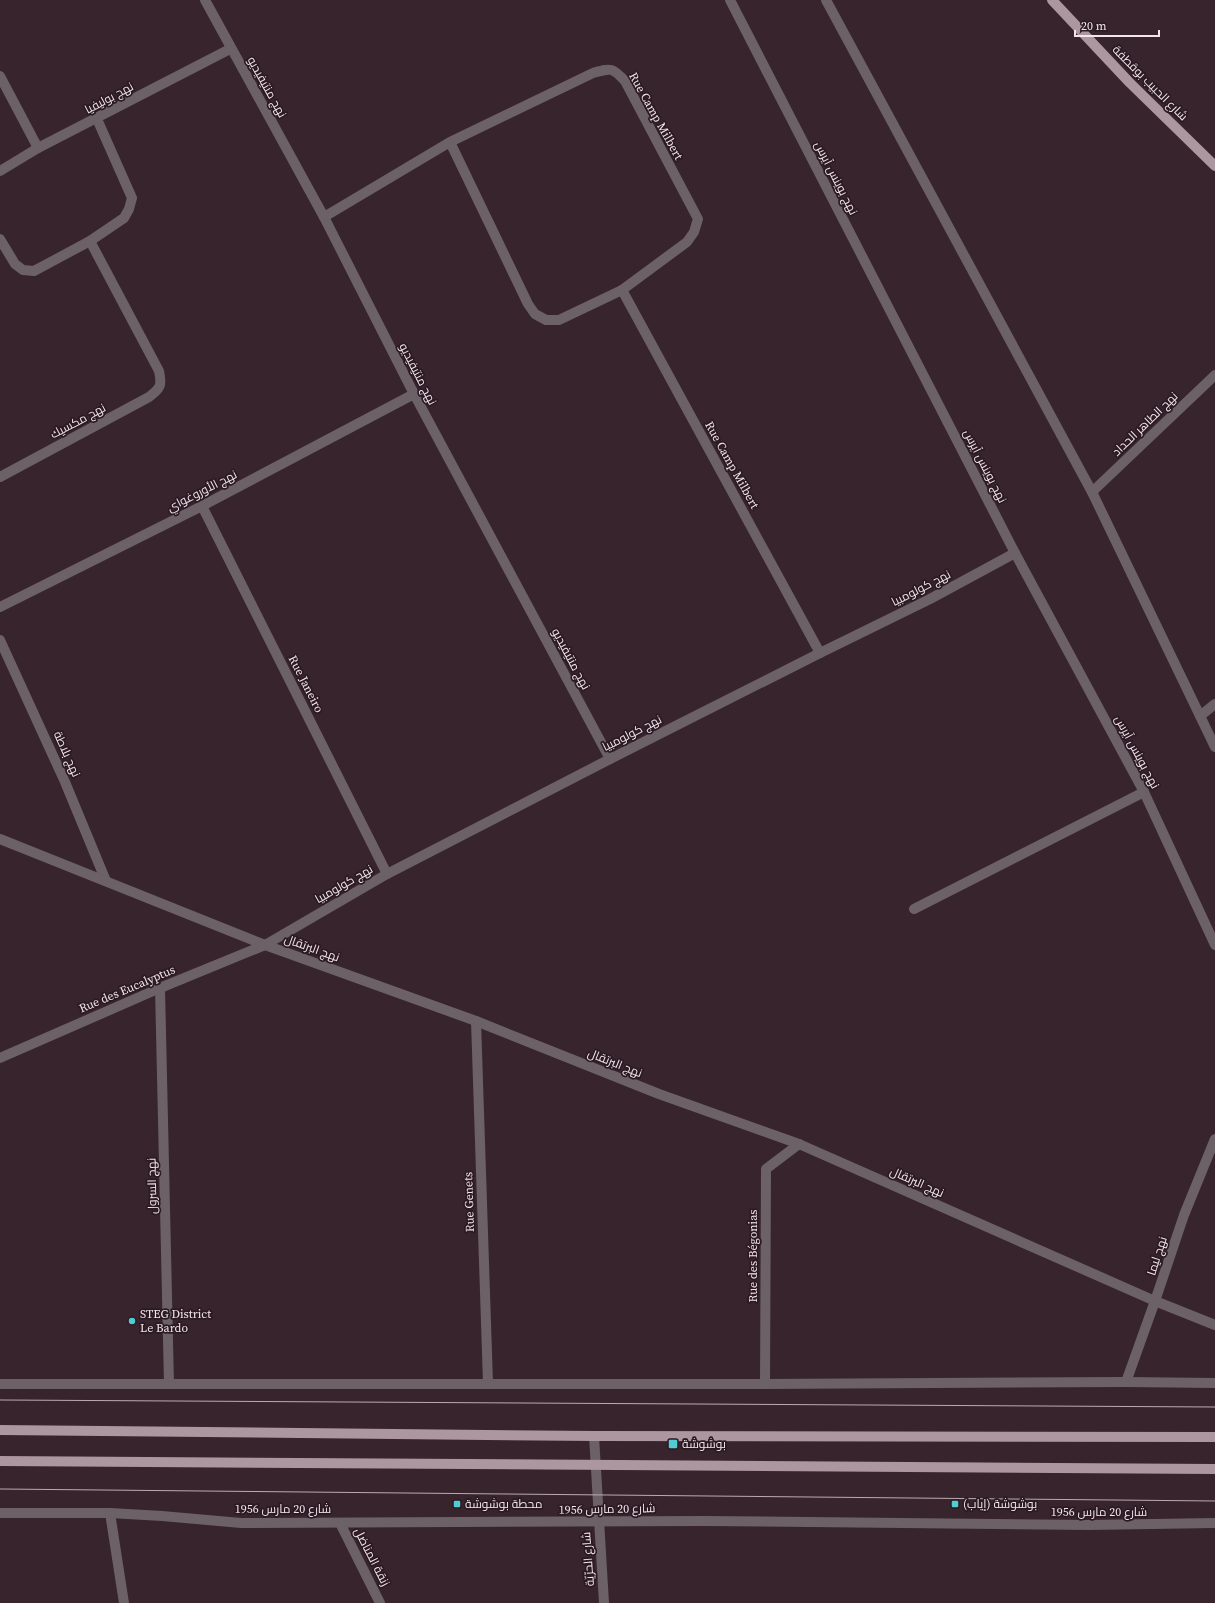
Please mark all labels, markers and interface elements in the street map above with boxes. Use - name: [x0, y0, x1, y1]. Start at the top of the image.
- scale bar: [1075, 12, 1159, 38]
- text: 20 m: [1081, 18, 1107, 34]
- street label: شارع الحبيب بوقطفة: [1109, 42, 1191, 124]
- street label: نهج منتيفيديو: [244, 54, 290, 120]
- street label: Rue Camp Milbert: [625, 69, 687, 163]
- street label: نهج بوليفيا: [82, 78, 136, 118]
- street label: نهج بوينس آيرس: [811, 138, 861, 218]
- street label: نهج منتيفيديو: [396, 340, 440, 408]
- street label: نهج الطاهر الحداد: [1109, 388, 1181, 460]
- street label: نهج مكسيك: [47, 400, 109, 442]
- street label: Rue Camp Milbert: [701, 418, 763, 512]
- street label: نهج بوينس آيرس: [960, 426, 1010, 506]
- street label: نهج الأوروغواي: [164, 466, 241, 517]
- street label: نهج كولومبيا: [889, 566, 953, 610]
- street label: نهج منتيفيديو: [548, 625, 594, 693]
- street label: Rue Janeiro: [285, 653, 327, 716]
- street label: نهج كولومبيا: [600, 711, 664, 755]
- street label: نهج بوينس آيرس: [1111, 713, 1163, 791]
- street label: نهج بلاطة: [50, 729, 84, 779]
- street label: نهج كولومبيا: [312, 861, 376, 907]
- street label: نهج البرتقال: [282, 931, 342, 965]
- street label: Rue des Eucalyptus: [76, 962, 178, 1016]
- street label: نهج البرتقال: [585, 1045, 645, 1081]
- street label: نهج السرول: [144, 1158, 160, 1214]
- street label: نهج البرتقال: [887, 1163, 947, 1201]
- street label: Rue Genets: [460, 1172, 478, 1232]
- street label: Rue des Bégonias: [745, 1210, 761, 1302]
- street label: نهج ليما: [1143, 1235, 1171, 1277]
- place label: STEG District Le Bardo: [140, 1306, 211, 1336]
- marker: STEG District Le Bardo: [127, 1316, 137, 1326]
- place label: بوشوشة: [682, 1436, 726, 1452]
- marker: بوشوشة: [667, 1438, 679, 1450]
- place label: محطة بوشوشة: [465, 1496, 543, 1512]
- place label: بوشوشة (إياب): [963, 1496, 1037, 1512]
- marker: محطة بوشوشة: [452, 1499, 462, 1509]
- marker: بوشوشة (إياب): [950, 1499, 960, 1509]
- street label: شارع 20 مارس 1956: [559, 1500, 656, 1518]
- street label: شارع 20 مارس 1956: [235, 1501, 331, 1517]
- street label: شارع 20 مارس 1956: [1051, 1504, 1147, 1520]
- street label: زنقة المناضل: [350, 1525, 394, 1589]
- street label: شارع الحرّيّة: [578, 1531, 598, 1587]

